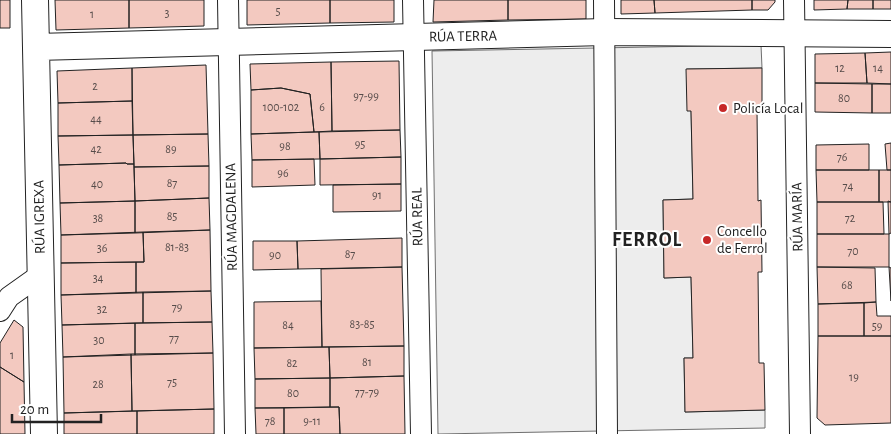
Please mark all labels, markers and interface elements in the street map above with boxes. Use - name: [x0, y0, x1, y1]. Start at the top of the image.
- house number: 5: [275, 5, 281, 17]
- house number: 3: [165, 7, 170, 19]
- house number: 1: [90, 8, 94, 20]
- street label: RÚA TERRA: [429, 26, 498, 45]
- house number: 12: [835, 62, 845, 74]
- house number: 14: [873, 62, 883, 74]
- house number: 2: [92, 80, 98, 92]
- house number: 97-99: [353, 90, 379, 102]
- house number: 80: [838, 92, 850, 104]
- house number: 100-102: [263, 101, 300, 113]
- house number: 6: [319, 101, 325, 113]
- place label: Policía Local: [733, 101, 803, 116]
- marker: Policía Local: [717, 102, 729, 114]
- house number: 44: [90, 113, 102, 125]
- house number: 95: [355, 138, 365, 150]
- house number: 98: [279, 140, 291, 152]
- house number: 42: [90, 143, 102, 155]
- house number: 89: [165, 143, 177, 155]
- house number: 76: [837, 151, 848, 163]
- street label: RÚA MAGDALENA: [221, 162, 240, 271]
- house number: 96: [277, 167, 289, 179]
- house number: 87: [167, 177, 177, 189]
- house number: 40: [91, 178, 103, 190]
- street label: RÚA IGREXA: [29, 179, 48, 254]
- house number: 74: [843, 180, 854, 192]
- street label: RÚA MARÍA: [787, 182, 806, 252]
- street label: RÚA REAL: [407, 187, 426, 247]
- house number: 91: [372, 189, 382, 201]
- house number: 85: [167, 210, 177, 222]
- house number: 38: [93, 212, 104, 224]
- house number: 72: [845, 212, 856, 224]
- place label: Concello de Ferrol: [717, 224, 768, 256]
- district label: FERROL: [612, 230, 682, 250]
- marker: Concello de Ferrol: [701, 234, 713, 246]
- house number: 81-83: [165, 241, 189, 253]
- house number: 36: [97, 242, 108, 254]
- house number: 70: [847, 245, 859, 257]
- house number: 87: [345, 248, 355, 260]
- house number: 90: [269, 249, 281, 261]
- house number: 34: [93, 272, 104, 284]
- house number: 68: [841, 279, 853, 291]
- house number: 79: [172, 301, 183, 313]
- house number: 32: [97, 303, 108, 315]
- house number: 83-85: [349, 318, 375, 330]
- house number: 84: [282, 319, 294, 331]
- house number: 59: [872, 320, 883, 332]
- house number: 77: [169, 332, 179, 344]
- house number: 30: [93, 334, 105, 346]
- house number: 1: [10, 349, 14, 361]
- house number: 81: [362, 356, 372, 368]
- house number: 82: [286, 357, 298, 369]
- house number: 19: [849, 371, 859, 383]
- house number: 75: [167, 376, 177, 388]
- house number: 28: [92, 378, 104, 390]
- house number: 77-79: [355, 386, 380, 398]
- house number: 80: [287, 387, 299, 399]
- scale bar: [12, 392, 101, 424]
- text: 20 m: [20, 402, 49, 417]
- house number: 78: [265, 415, 276, 427]
- house number: 9-11: [303, 415, 321, 427]

